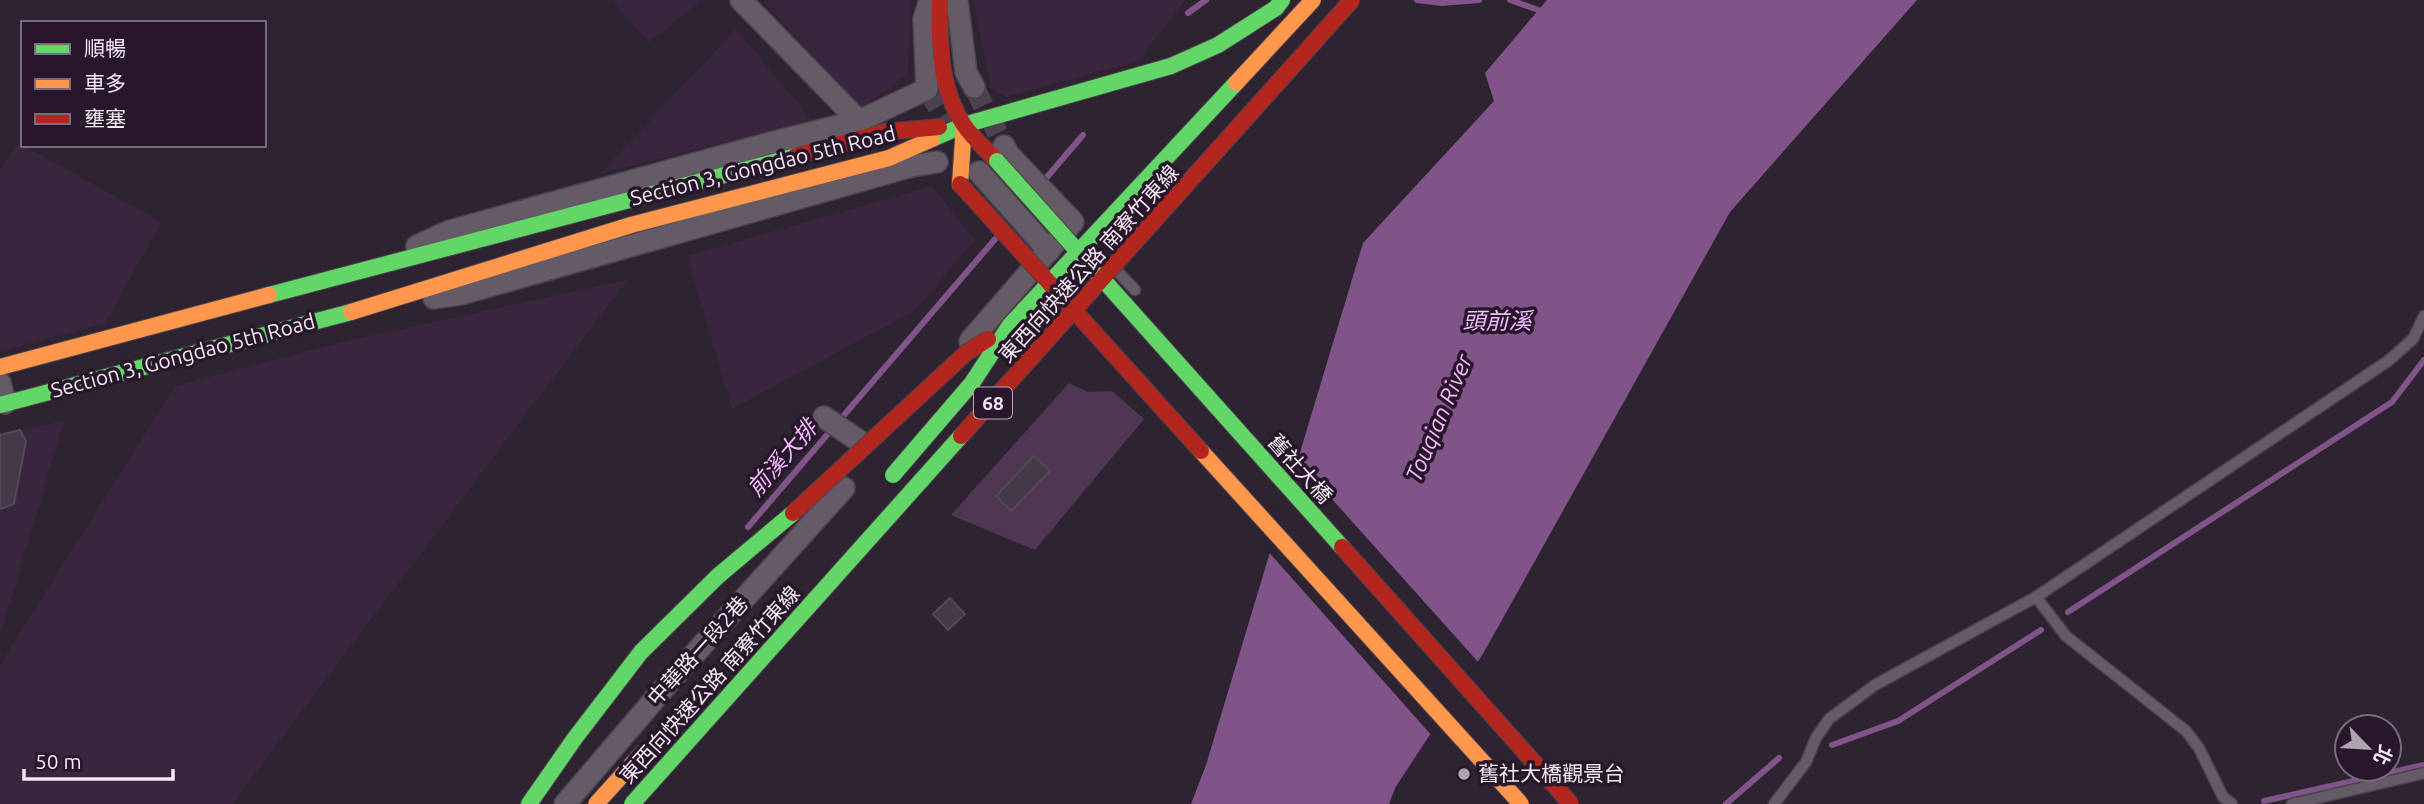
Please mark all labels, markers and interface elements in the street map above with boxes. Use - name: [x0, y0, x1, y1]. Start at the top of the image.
- legend: [21, 21, 266, 147]
- text: 順暢: [84, 36, 126, 60]
- text: 車多: [84, 71, 126, 95]
- text: 壅塞: [84, 106, 126, 130]
- street label: Section 3, Gongdao 5th Road: [628, 120, 898, 210]
- street label: 東西向快速公路 南寮竹東線: [993, 160, 1183, 367]
- street label: Section 3, Gongdao 5th Road: [48, 308, 317, 402]
- water label: 頭前溪: [1463, 308, 1535, 333]
- water label: Touqian River: [1401, 349, 1477, 485]
- road number: 68: [974, 388, 1012, 418]
- water label: 前溪大排: [742, 412, 823, 501]
- street label: 舊社大橋: [1264, 429, 1338, 508]
- street label: 東西向快速公路 南寮竹東線: [614, 581, 804, 788]
- street label: 中華路一段2巷: [642, 591, 752, 710]
- north arrow: [2333, 713, 2403, 783]
- scale bar: [24, 738, 173, 782]
- text: 北: [2369, 742, 2397, 768]
- text: 50 m: [35, 749, 82, 773]
- place label: 舊社大橋觀景台: [1478, 761, 1625, 785]
- marker: 舊社大橋觀景台: [1456, 766, 1472, 782]

